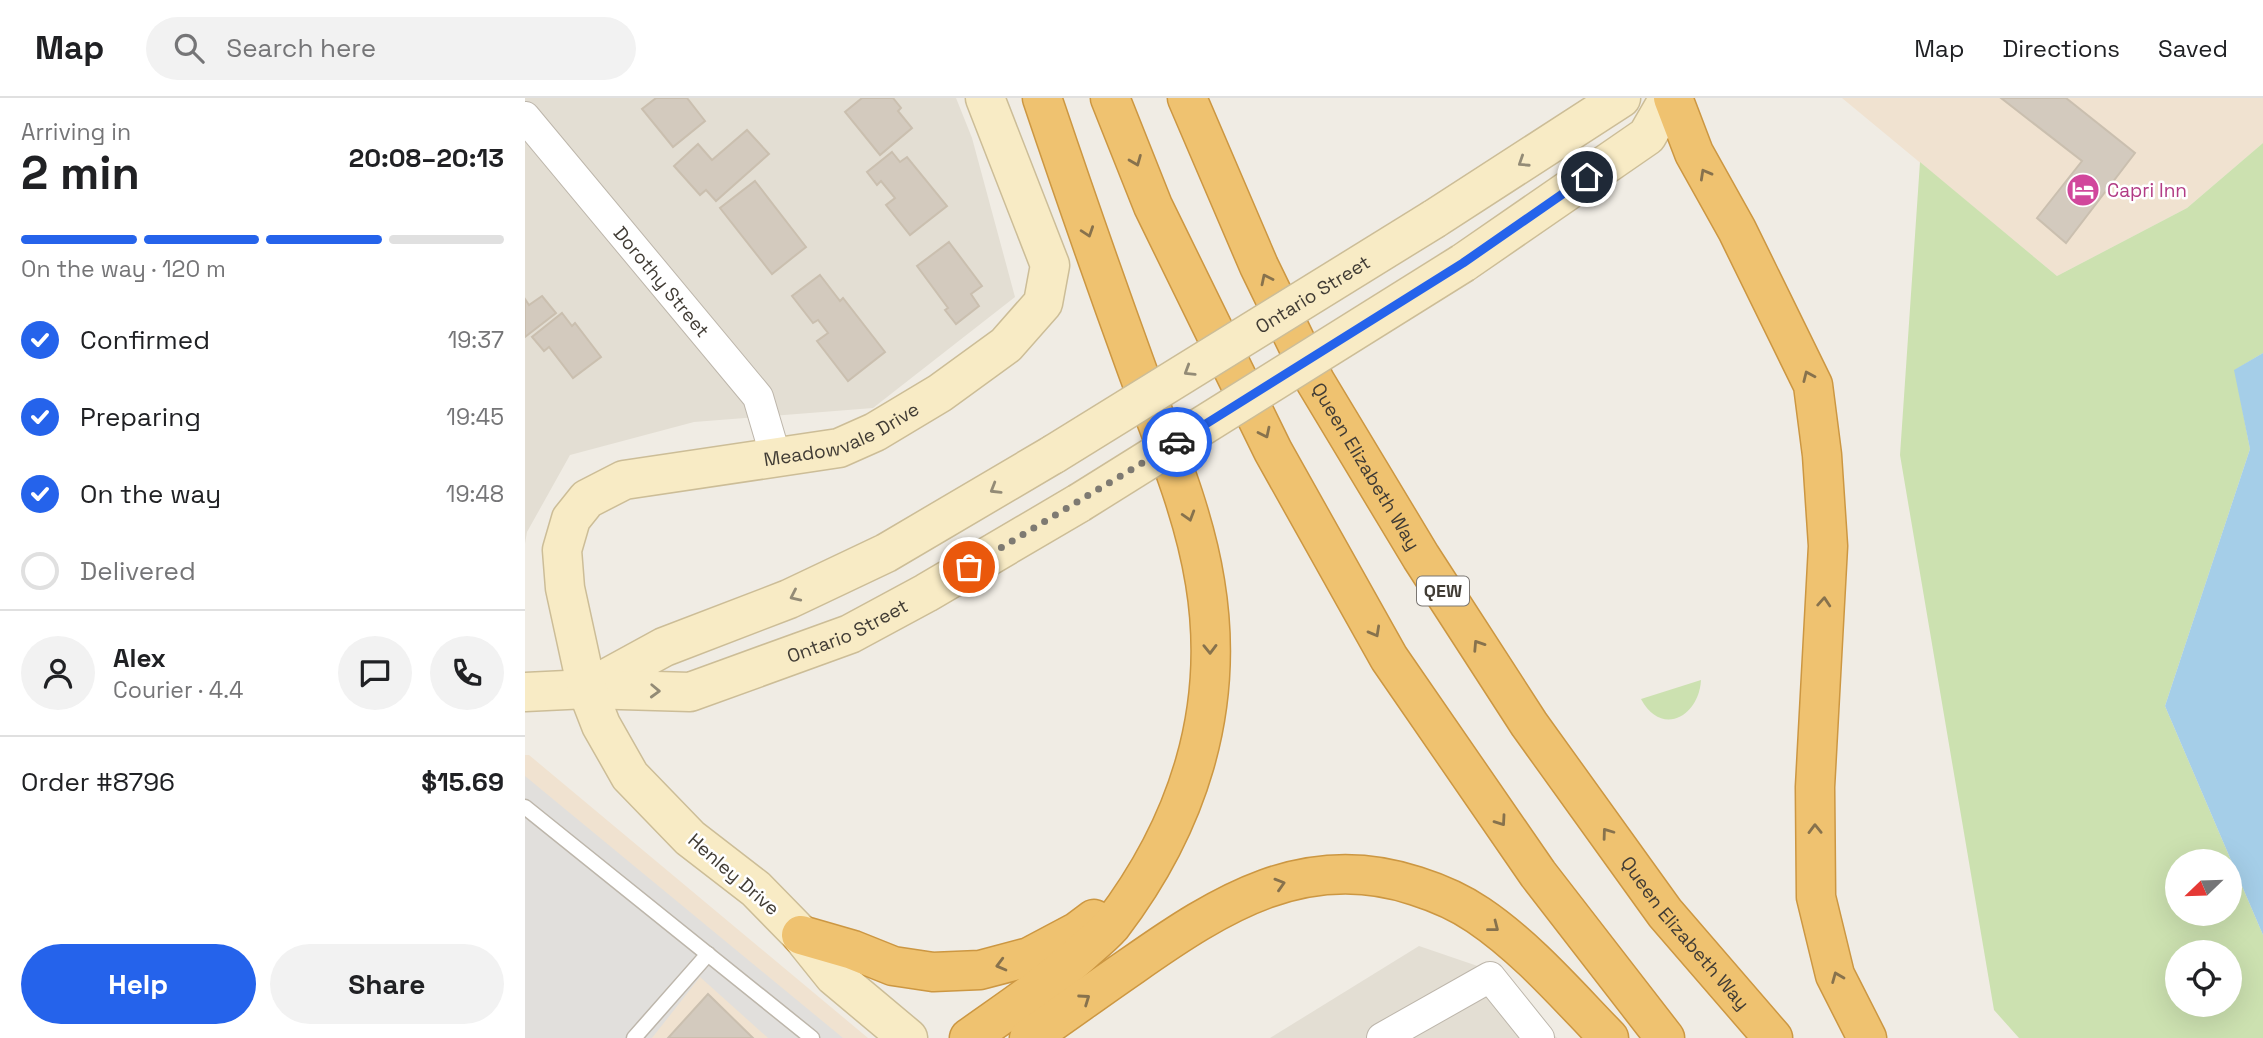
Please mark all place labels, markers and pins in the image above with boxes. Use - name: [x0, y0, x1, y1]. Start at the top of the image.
- pin: [1557, 147, 1617, 207]
- hotel icon: Capri Inn: [2064, 171, 2102, 209]
- place label: Capri Inn: [2107, 178, 2187, 203]
- pin: [939, 537, 999, 597]

